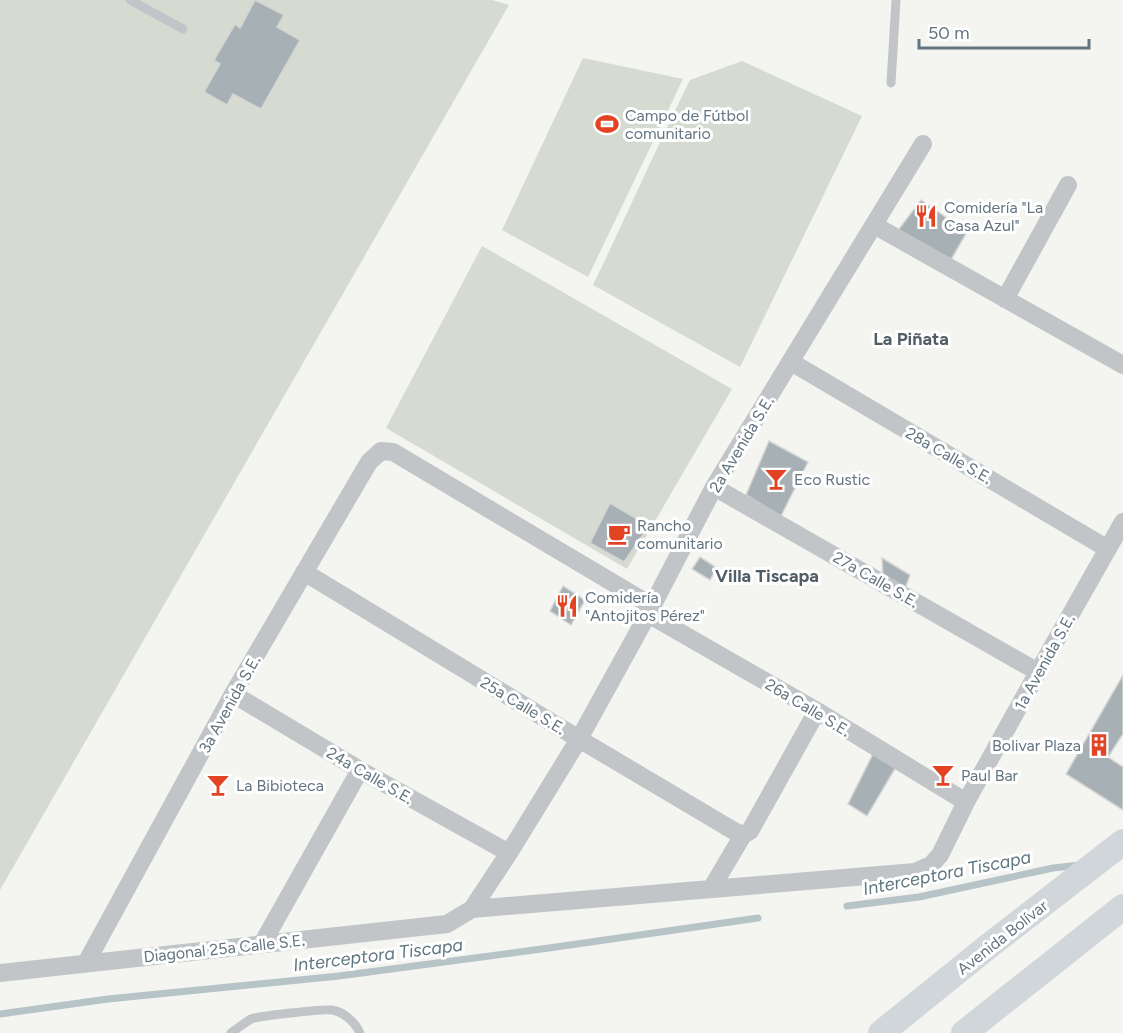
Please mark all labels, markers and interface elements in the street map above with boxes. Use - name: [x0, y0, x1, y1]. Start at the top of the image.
- scale bar: [919, 12, 1088, 50]
- text: 50 m: [928, 22, 970, 44]
- place label: Campo de Fútbol comunitario: [625, 106, 749, 143]
- sports icon: Campo de Fútbol comunitario: [594, 111, 620, 137]
- place label: Comidería "La Casa Azul": [944, 198, 1043, 235]
- restaurant icon: Comidería "La Casa Azul": [913, 203, 939, 229]
- district label: La Piñata: [873, 328, 949, 350]
- street label: 2a Avenida S.E.: [705, 393, 778, 496]
- street label: 28a Calle S.E.: [902, 423, 995, 488]
- bar icon: Eco Rustic: [763, 466, 789, 492]
- place label: Eco Rustic: [794, 470, 871, 489]
- place label: Rancho comunitario: [637, 516, 723, 553]
- cafe icon: Rancho comunitario: [606, 521, 632, 547]
- street label: 27a Calle S.E.: [830, 547, 922, 611]
- district label: Villa Tiscapa: [715, 565, 819, 587]
- place label: Comidería "Antojitos Pérez": [585, 588, 705, 625]
- restaurant icon: Comidería "Antojitos Pérez": [554, 593, 580, 619]
- street label: 1a Avenida S.E.: [1010, 611, 1079, 713]
- street label: 3a Avenida S.E.: [195, 652, 264, 756]
- street label: 25a Calle S.E.: [477, 673, 569, 738]
- street label: 26a Calle S.E.: [762, 675, 854, 740]
- building icon: Bolivar Plaza: [1086, 732, 1112, 758]
- place label: Bolivar Plaza: [992, 736, 1081, 755]
- street label: 24a Calle S.E.: [323, 743, 416, 808]
- bar icon: Paul Bar: [930, 762, 956, 788]
- place label: Paul Bar: [961, 766, 1019, 785]
- bar icon: La Bibioteca: [205, 772, 231, 798]
- place label: La Bibioteca: [236, 776, 324, 795]
- water label: Interceptora Tiscapa: [861, 846, 1033, 900]
- street label: Avenida Bolívar: [953, 896, 1052, 979]
- street label: Diagonal 25a Calle S.E.: [143, 931, 305, 966]
- water label: Interceptora Tiscapa: [292, 934, 465, 976]

